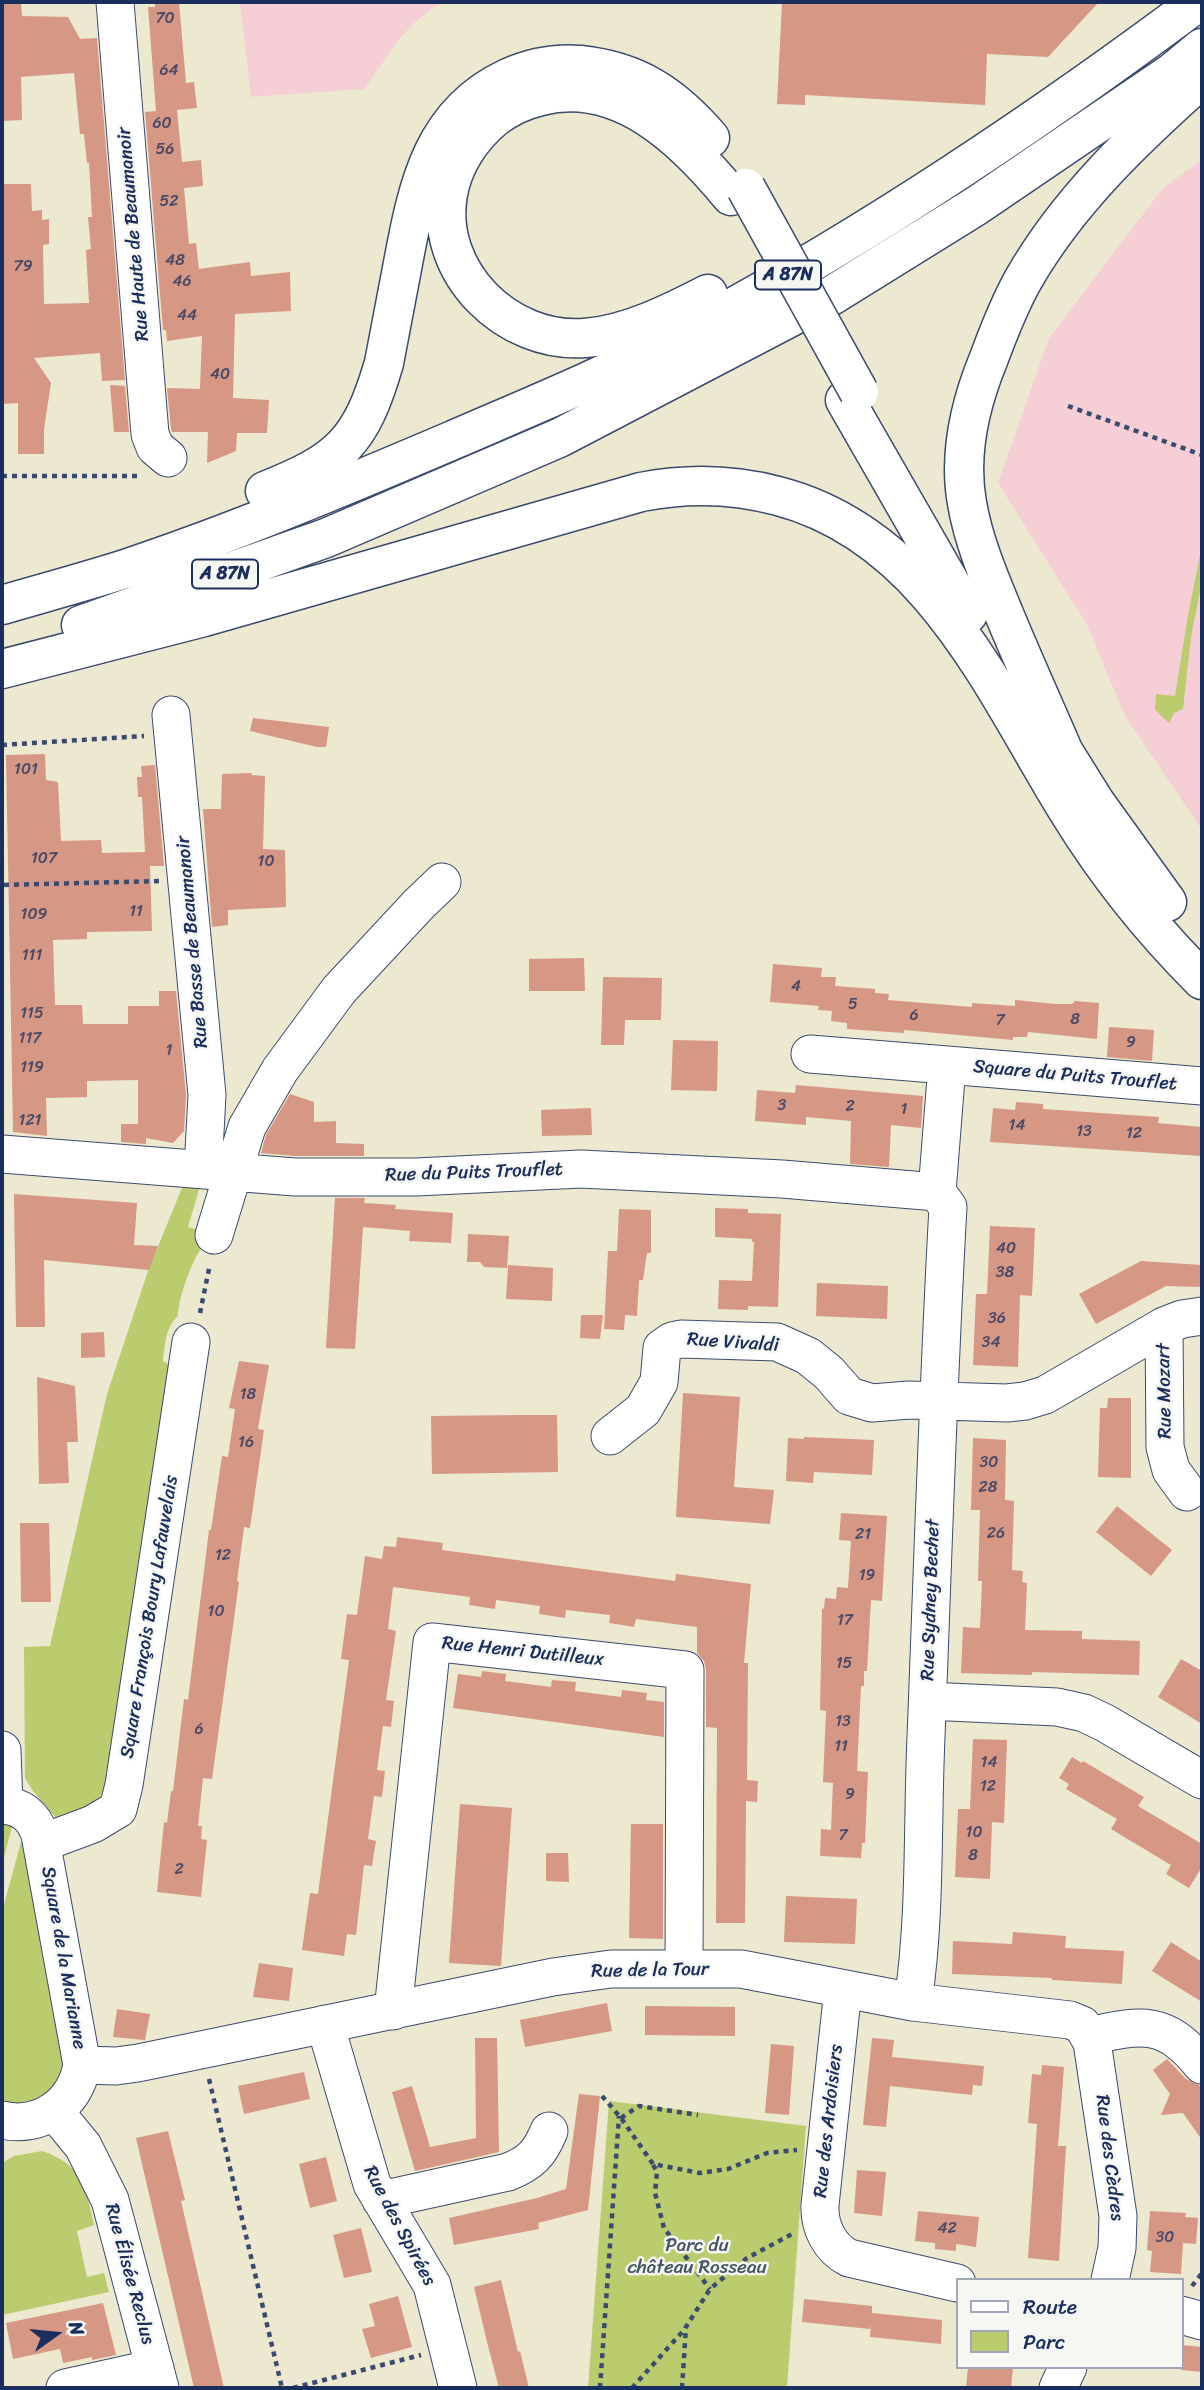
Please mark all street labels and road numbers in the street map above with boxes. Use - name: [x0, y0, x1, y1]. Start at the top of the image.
- street label: Rue Haute de Beaumanoir: [113, 126, 155, 342]
- road number: A 87N: [755, 260, 821, 290]
- road number: A 87N: [192, 560, 258, 588]
- street label: Rue Basse de Beaumanoir: [172, 835, 214, 1049]
- street label: Square du Puits Trouflet: [972, 1056, 1178, 1096]
- street label: Rue du Puits Trouflet: [385, 1158, 563, 1188]
- street label: Rue Vivaldi: [686, 1328, 780, 1358]
- street label: Rue Mozart: [1153, 1343, 1177, 1439]
- street label: Square François Boury Lafauvelais: [116, 1474, 184, 1760]
- street label: Rue Sydney Bechet: [917, 1519, 945, 1681]
- street label: Rue Henri Dutilleux: [441, 1632, 605, 1672]
- street label: Square de la Marianne: [36, 1865, 90, 2051]
- street label: Rue de la Tour: [591, 1959, 709, 1983]
- street label: Rue des Ardoisiers: [810, 2043, 848, 2199]
- street label: Rue des Cèdres: [1090, 2094, 1128, 2222]
- street label: Rue des Spirées: [358, 2162, 440, 2290]
- street label: Rue Élisée Reclus: [99, 2201, 159, 2347]

